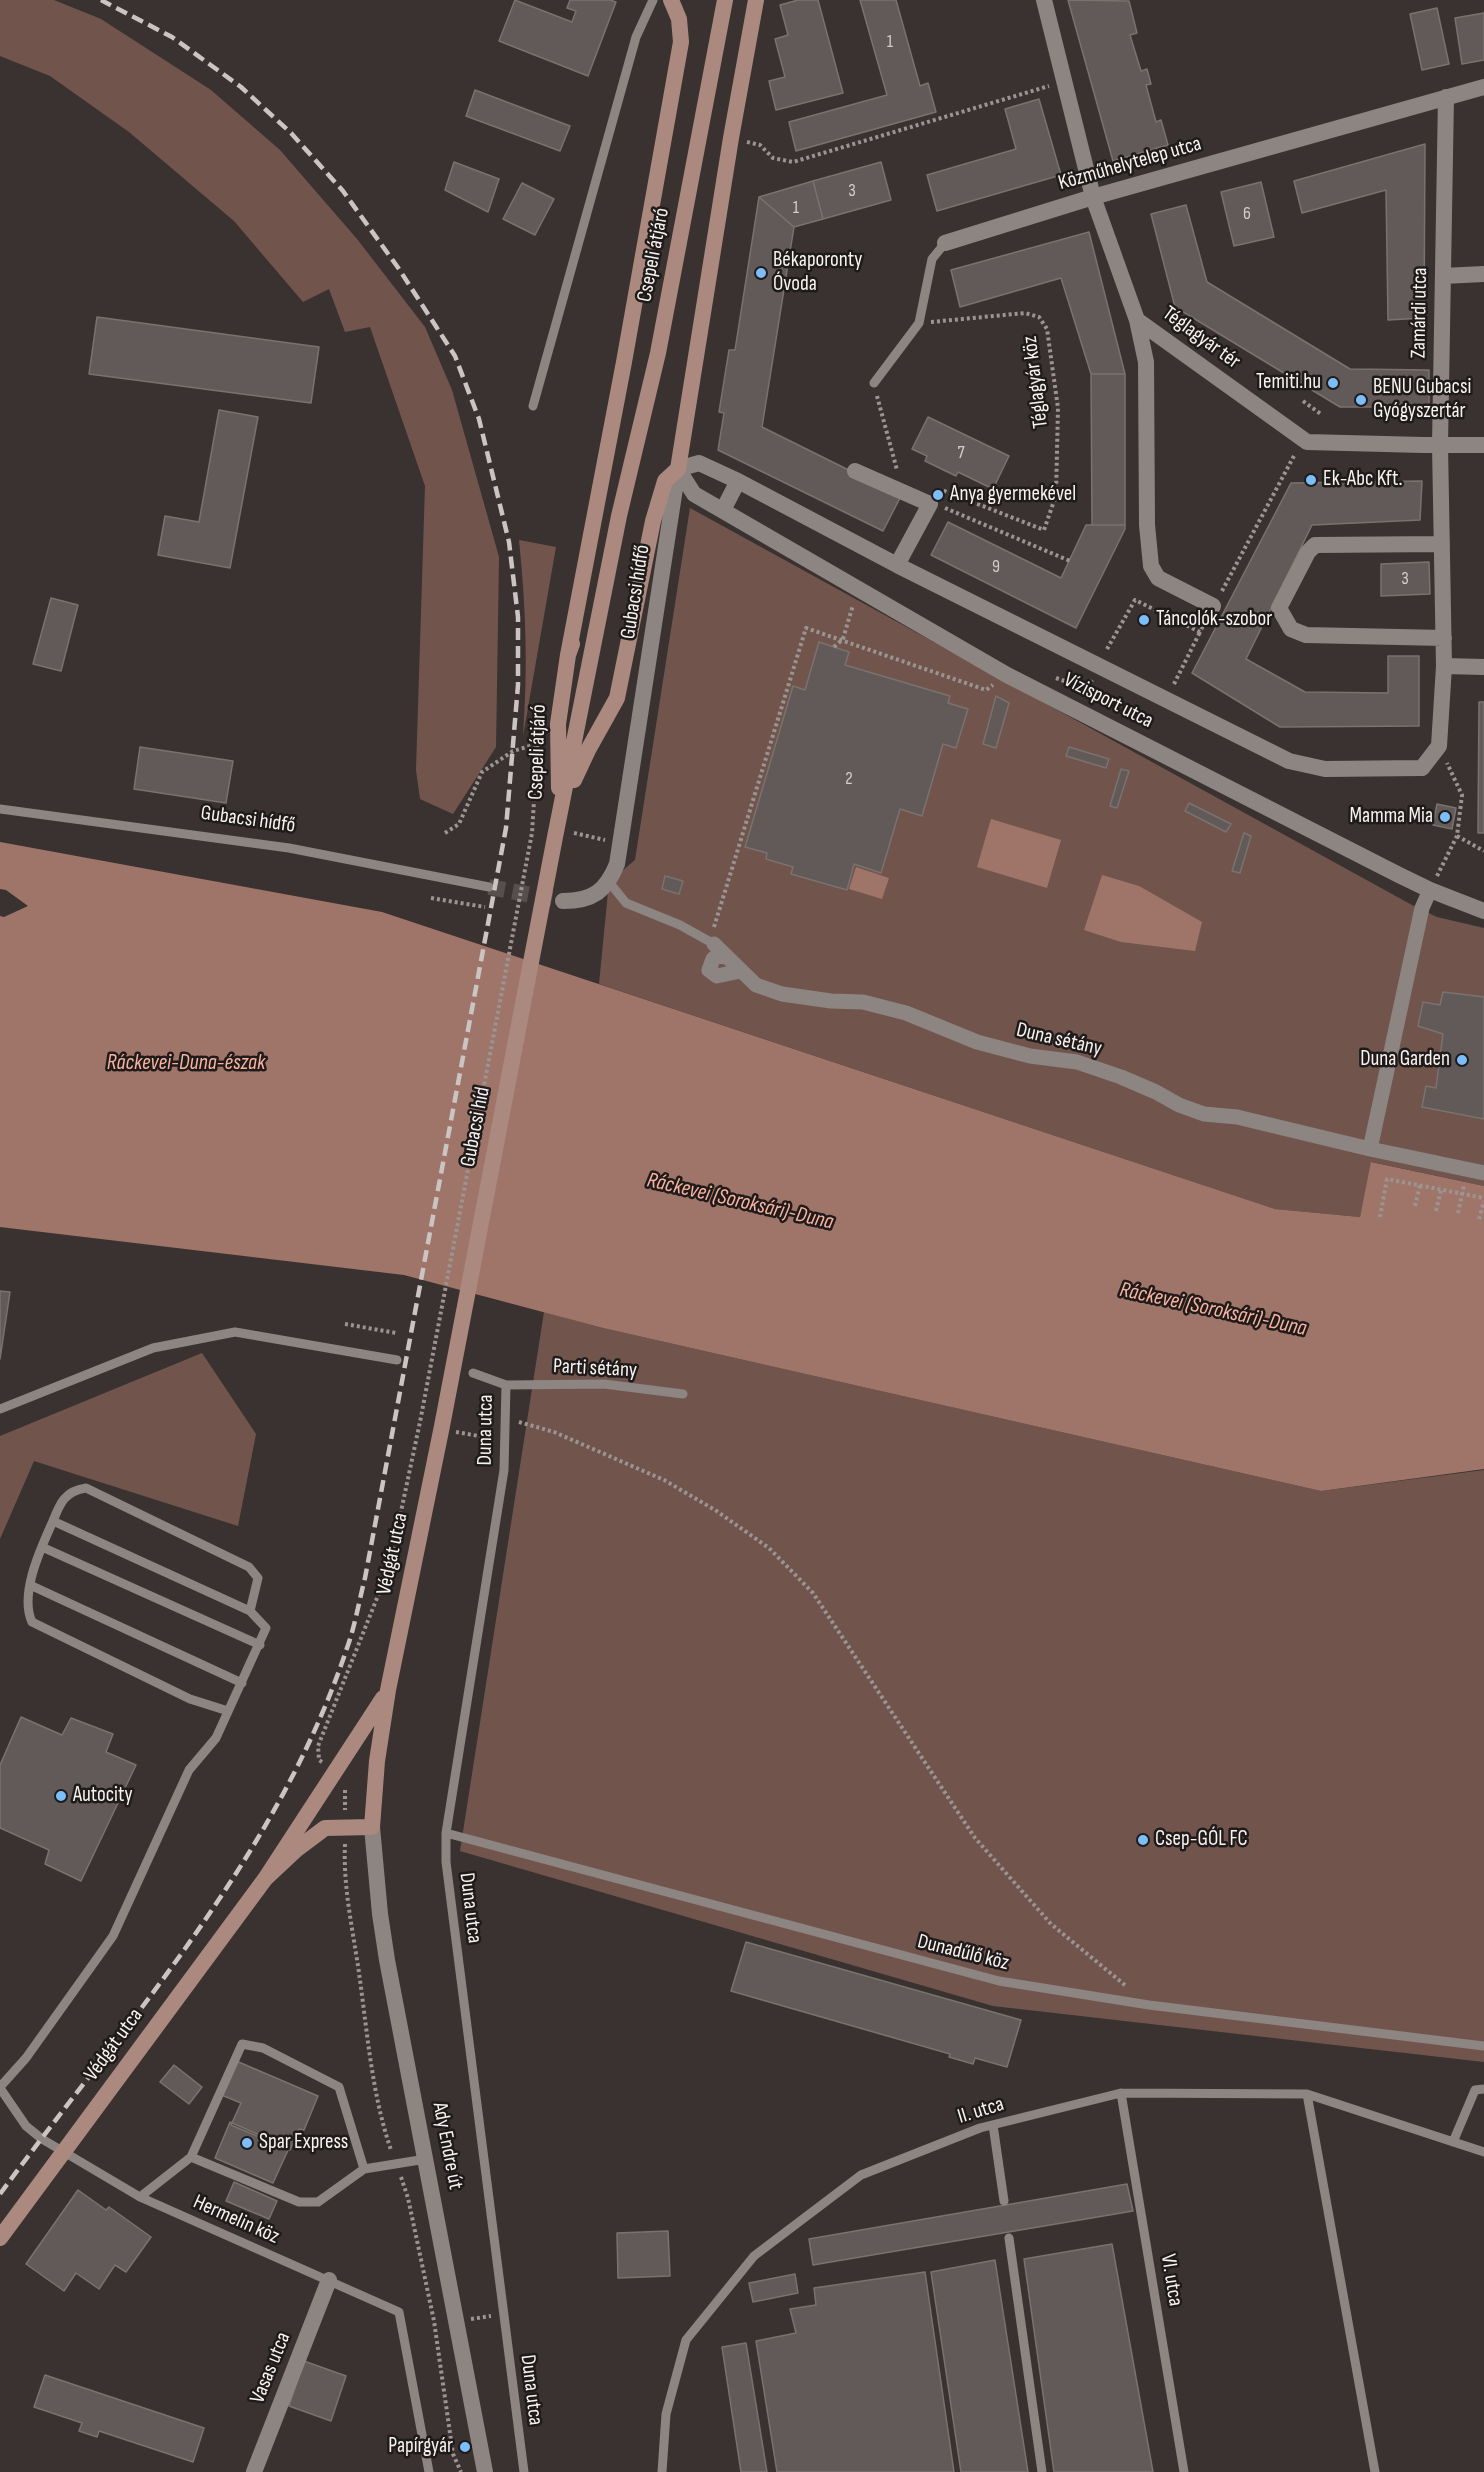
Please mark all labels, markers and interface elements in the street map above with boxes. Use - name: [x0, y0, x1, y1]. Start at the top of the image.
- house number: 1: [887, 31, 893, 53]
- street label: Közműhelytelep utca: [1056, 132, 1204, 196]
- house number: 3: [848, 180, 856, 202]
- house number: 1: [793, 197, 799, 219]
- house number: 6: [1243, 203, 1251, 225]
- street label: Csepeli átjáró: [633, 206, 675, 304]
- place label: Békaporonty Óvoda: [773, 248, 862, 298]
- marker: Békaporonty Óvoda: [754, 266, 768, 280]
- street label: Zamárdi utca: [1407, 267, 1433, 359]
- street label: Téglagyár tér: [1157, 301, 1245, 375]
- street label: Téglagyár köz: [1018, 334, 1054, 430]
- place label: Temiti.hu: [1256, 370, 1321, 396]
- place label: BENU Gubacsi Gyógyszertár: [1373, 375, 1471, 425]
- marker: Temiti.hu: [1326, 376, 1340, 390]
- marker: BENU Gubacsi Gyógyszertár: [1354, 393, 1368, 407]
- house number: 7: [957, 442, 965, 464]
- place label: Ek-Abc Kft.: [1323, 467, 1403, 493]
- marker: Ek-Abc Kft.: [1304, 473, 1318, 487]
- place label: Anya gyermekével: [950, 482, 1076, 508]
- marker: Anya gyermekével: [931, 488, 945, 502]
- street label: Gubacsi hídfő: [616, 543, 656, 641]
- house number: 9: [992, 556, 1000, 578]
- house number: 3: [1401, 568, 1409, 590]
- place label: Táncolók-szobor: [1156, 607, 1272, 633]
- marker: Táncolók-szobor: [1137, 613, 1151, 627]
- street label: Vízisport utca: [1059, 668, 1157, 734]
- street label: Csepeli átjáró: [524, 704, 552, 800]
- house number: 2: [845, 768, 853, 790]
- street label: Gubacsi hídfő: [199, 801, 297, 839]
- place label: Mamma Mia: [1350, 804, 1433, 830]
- marker: Mamma Mia: [1438, 810, 1452, 824]
- street label: Duna sétány: [1014, 1018, 1104, 1062]
- place label: Duna Garden: [1360, 1047, 1450, 1073]
- water label: Ráckevei-Duna-észak: [107, 1050, 265, 1076]
- marker: Duna Garden: [1455, 1053, 1469, 1067]
- street label: Gubacsi híd: [456, 1085, 496, 1169]
- water label: Ráckevei (Soroksári)-Duna: [644, 1168, 836, 1236]
- water label: Ráckevei (Soroksári)-Duna: [1117, 1277, 1309, 1343]
- street label: Parti sétány: [552, 1354, 638, 1384]
- street label: Duna utca: [473, 1394, 499, 1466]
- street label: Védgát utca: [372, 1511, 414, 1597]
- place label: Autocity: [73, 1783, 133, 1809]
- marker: Autocity: [54, 1789, 68, 1803]
- place label: Csep-GÓL FC: [1155, 1827, 1248, 1853]
- marker: Csep-GÓL FC: [1136, 1833, 1150, 1847]
- street label: Duna utca: [453, 1871, 487, 1945]
- street label: Dunadűlő köz: [915, 1929, 1011, 1977]
- street label: Védgát utca: [79, 2004, 149, 2086]
- street label: II. utca: [955, 2092, 1007, 2130]
- street label: Ady Endre út: [426, 2100, 468, 2192]
- place label: Spar Express: [259, 2130, 348, 2156]
- marker: Spar Express: [240, 2136, 254, 2150]
- street label: Hermelin köz: [189, 2190, 283, 2250]
- street label: VI. utca: [1154, 2252, 1188, 2308]
- street label: Vasas utca: [245, 2329, 297, 2407]
- street label: Duna utca: [514, 2353, 548, 2427]
- place label: Papírgyár: [388, 2434, 453, 2460]
- marker: Papírgyár: [458, 2440, 472, 2454]

